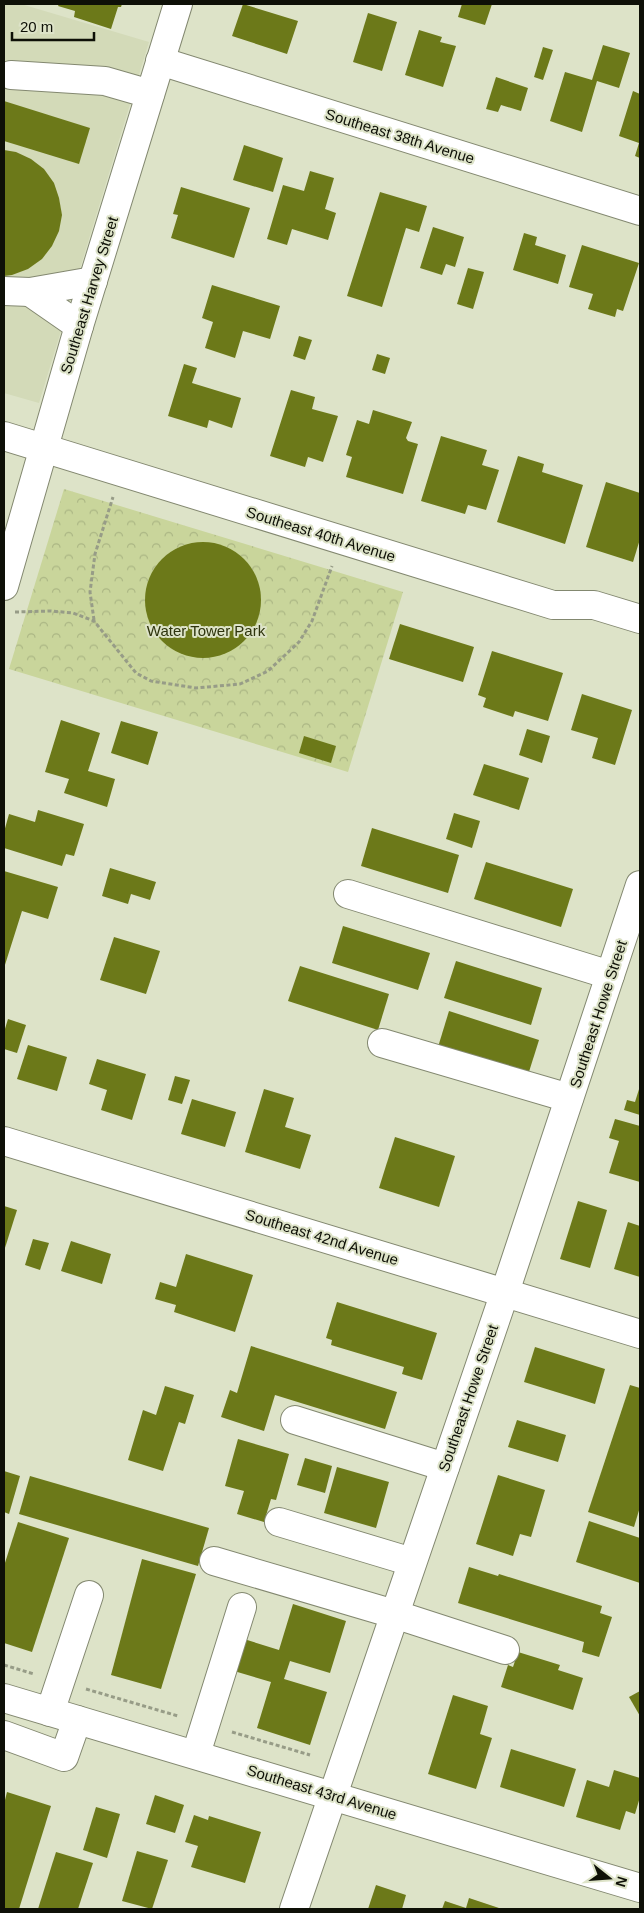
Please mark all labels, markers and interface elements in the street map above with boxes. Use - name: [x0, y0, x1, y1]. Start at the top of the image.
- scale bar: [12, 10, 95, 42]
- text: 20 m: [20, 18, 53, 35]
- street label: Southeast 38th Avenue: [323, 105, 477, 167]
- street label: Southeast Harvey Street: [57, 214, 121, 376]
- street label: Southeast 40th Avenue: [244, 503, 398, 565]
- park label: Water Tower Park: [147, 622, 266, 639]
- street label: Southeast Howe Street: [566, 937, 630, 1090]
- street label: Southeast 42nd Avenue: [243, 1206, 401, 1268]
- street label: Southeast Howe Street: [435, 1322, 501, 1474]
- street label: Southeast 43rd Avenue: [245, 1761, 399, 1823]
- north arrow: [584, 1853, 634, 1903]
- text: N: [612, 1875, 631, 1889]

